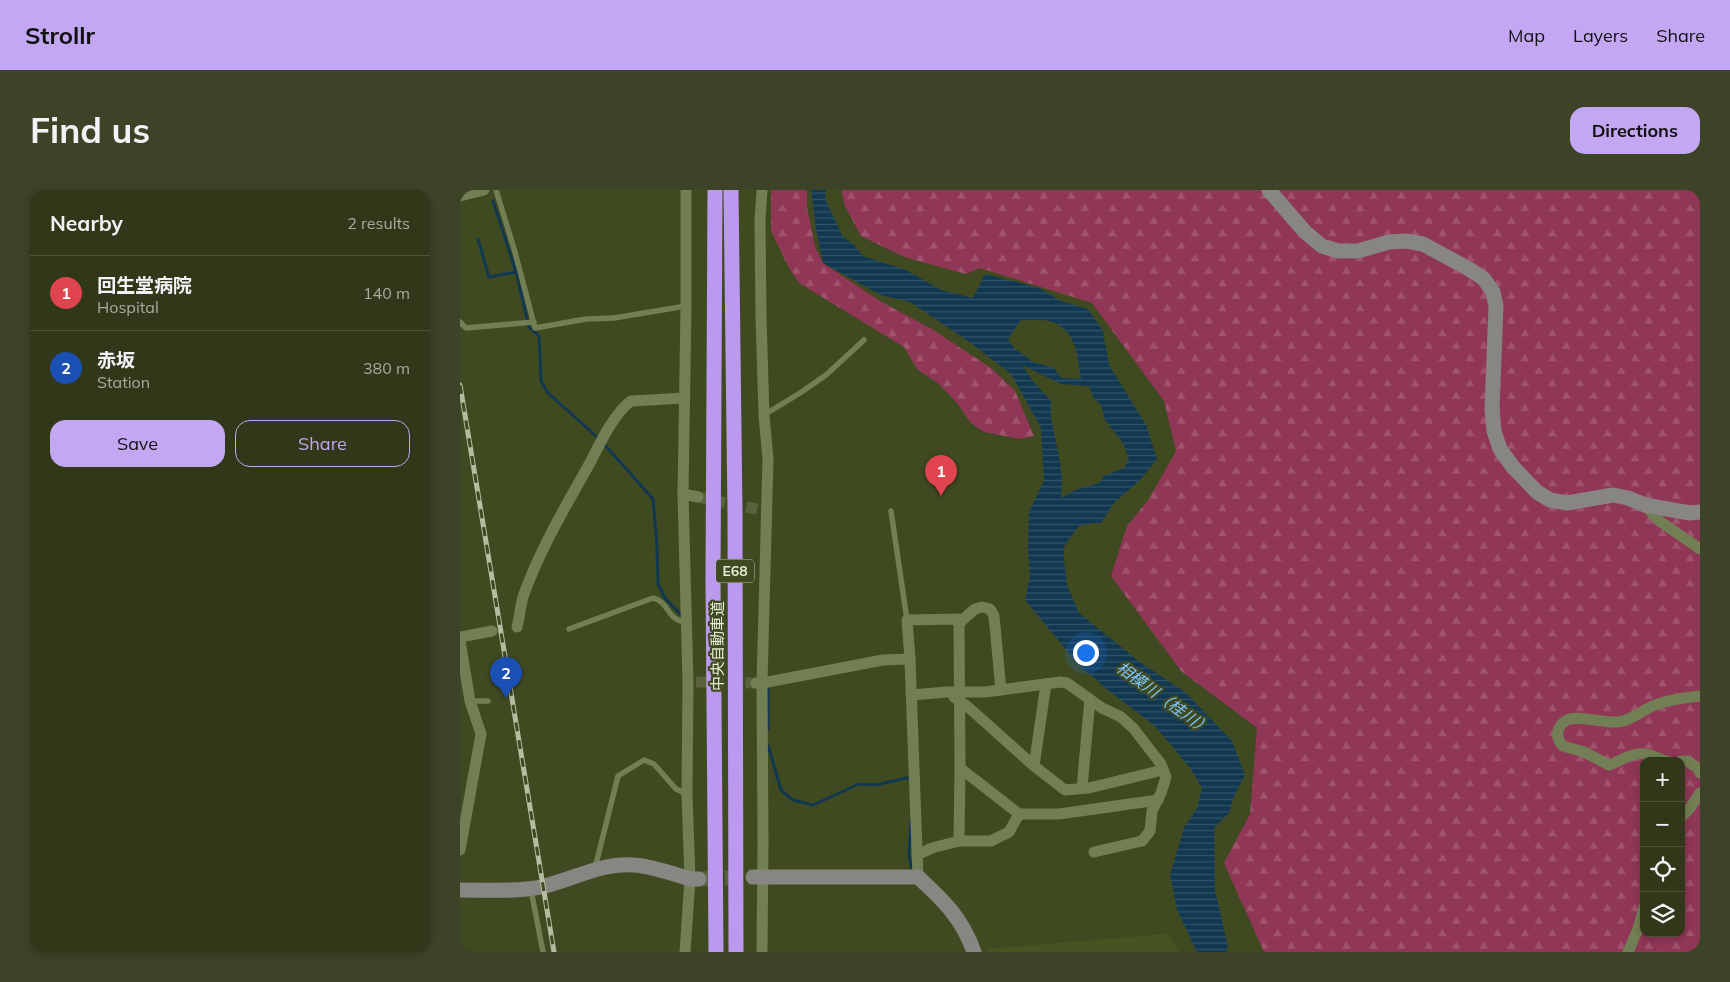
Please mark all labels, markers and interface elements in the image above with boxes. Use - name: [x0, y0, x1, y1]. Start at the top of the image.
- text: Strollr: [25, 20, 95, 50]
- text: Map: [1508, 24, 1545, 47]
- text: Layers: [1573, 24, 1628, 47]
- text: Share: [1656, 24, 1705, 47]
- button: Directions: [1570, 107, 1700, 154]
- text: Find us: [30, 108, 150, 152]
- text: Nearby: [50, 210, 123, 236]
- text: 2 results: [347, 213, 410, 233]
- text: 回生堂病院: [97, 273, 192, 297]
- text: 1: [61, 283, 71, 303]
- text: 140 m: [363, 283, 410, 303]
- text: Hospital: [97, 297, 159, 317]
- text: 赤坂: [97, 348, 135, 372]
- text: 2: [61, 358, 71, 378]
- text: 380 m: [363, 358, 410, 378]
- text: Station: [97, 372, 150, 392]
- button: Save: [50, 420, 225, 467]
- button: Share: [235, 420, 410, 467]
- pin: 1: [925, 455, 957, 496]
- road number: E68: [716, 560, 754, 582]
- street label: 中央自動車道: [708, 601, 727, 691]
- your location: [1073, 640, 1099, 666]
- pin: 2: [490, 657, 522, 698]
- water label: 相模川（桂川）: [1113, 657, 1215, 739]
- map controls: [1640, 757, 1685, 937]
- button: +: [1640, 757, 1685, 802]
- button: −: [1640, 802, 1685, 847]
- button: locate: [1640, 847, 1685, 892]
- button: layers: [1640, 892, 1685, 937]

